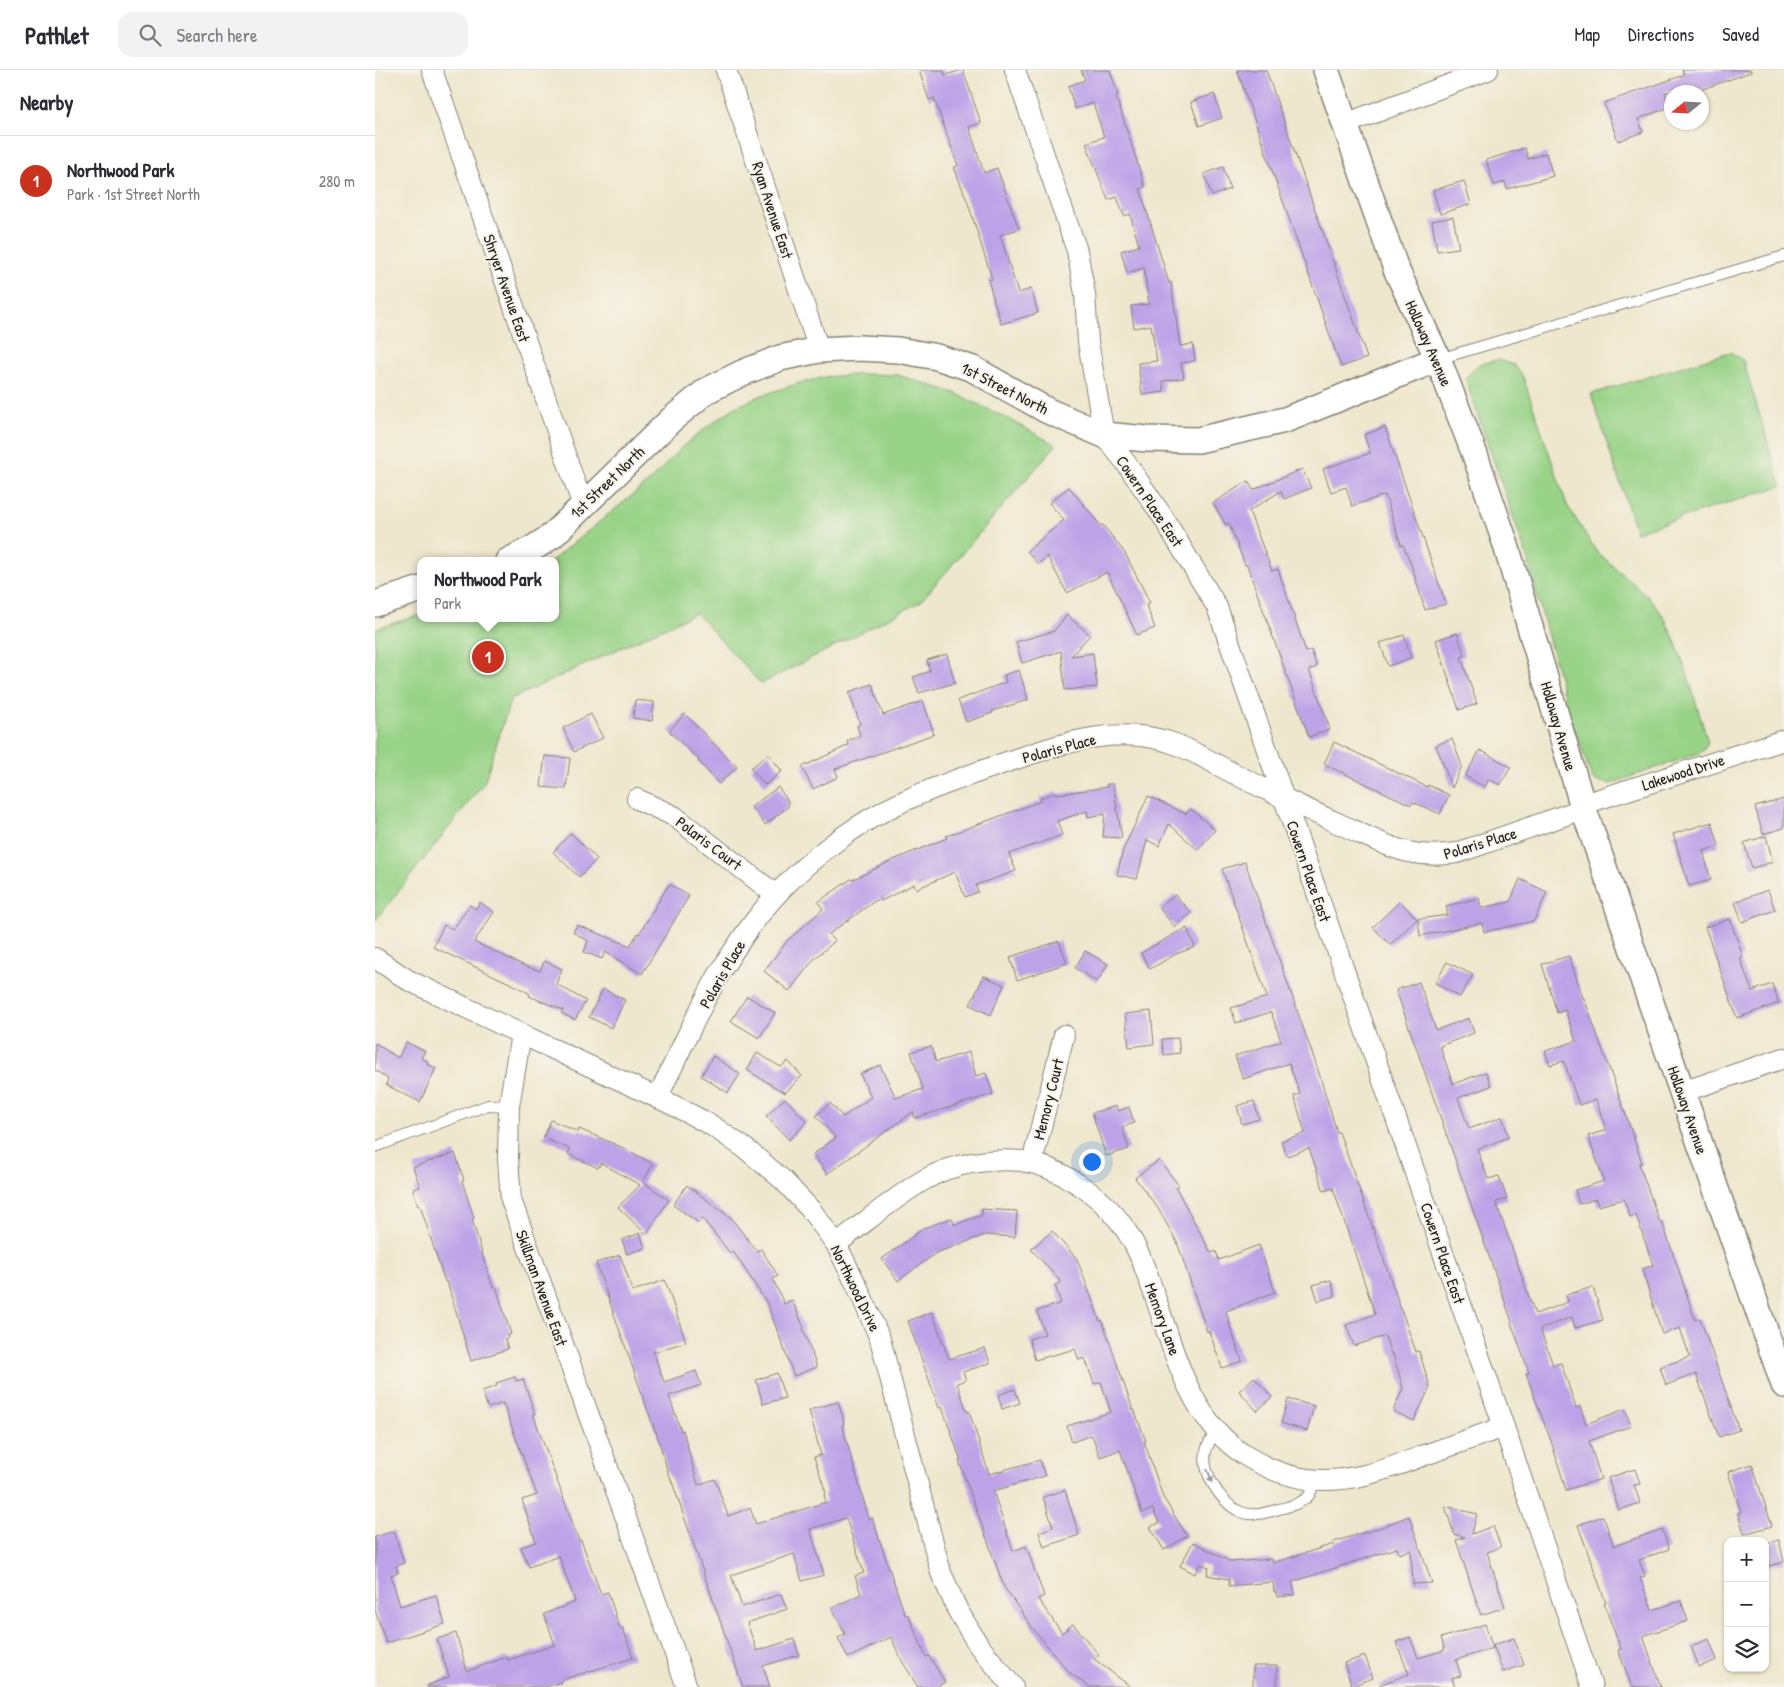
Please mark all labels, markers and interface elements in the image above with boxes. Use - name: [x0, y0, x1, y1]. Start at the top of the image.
- search box: [118, 12, 468, 57]
- text: Pathlet: [25, 19, 88, 51]
- icon: search: [136, 21, 164, 49]
- text: Search here: [176, 22, 258, 48]
- text: Map: [1575, 22, 1600, 47]
- text: Directions: [1628, 22, 1694, 47]
- text: Saved: [1722, 22, 1759, 47]
- north arrow: [1664, 85, 1709, 130]
- text: Nearby: [20, 88, 73, 117]
- text: Northwood Park: [67, 157, 174, 183]
- street label: Ryan Avenue East: [747, 159, 799, 262]
- text: 1: [33, 170, 39, 192]
- text: 280 m: [319, 170, 355, 192]
- text: Park · 1st Street North: [67, 183, 200, 205]
- street label: Shryer Avenue East: [478, 231, 536, 345]
- street label: Holloway Avenue: [1400, 297, 1458, 390]
- street label: 1st Street North: [957, 357, 1053, 420]
- street label: 1st Street North: [565, 441, 649, 523]
- street label: Cowern Place East: [1111, 451, 1189, 551]
- popup: [417, 557, 559, 622]
- text: Northwood Park: [434, 566, 542, 592]
- text: Park: [434, 592, 461, 614]
- pin: 1: [472, 638, 504, 676]
- street label: Holloway Avenue: [1536, 679, 1582, 774]
- street label: Polaris Place: [1020, 727, 1099, 768]
- street label: Lakewood Drive: [1639, 748, 1728, 796]
- street label: Polaris Court: [671, 811, 747, 875]
- street label: Cowern Place East: [1281, 818, 1337, 925]
- street label: Polaris Place: [1441, 821, 1520, 864]
- street label: Polaris Place: [694, 935, 751, 1012]
- street label: Memory Court: [1027, 1056, 1069, 1142]
- street label: Holloway Avenue: [1663, 1063, 1714, 1158]
- your location: [1079, 1149, 1105, 1175]
- street label: Cowern Place East: [1415, 1200, 1471, 1307]
- street label: Skillman Avenue East: [511, 1227, 573, 1349]
- street label: Northwood Drive: [826, 1241, 887, 1335]
- street label: Memory Lane: [1140, 1280, 1186, 1359]
- one-way arrow: [1207, 1469, 1215, 1483]
- map controls: [1724, 1537, 1769, 1672]
- button: +: [1724, 1537, 1769, 1582]
- button: −: [1724, 1582, 1769, 1627]
- button: layers: [1724, 1627, 1769, 1672]

